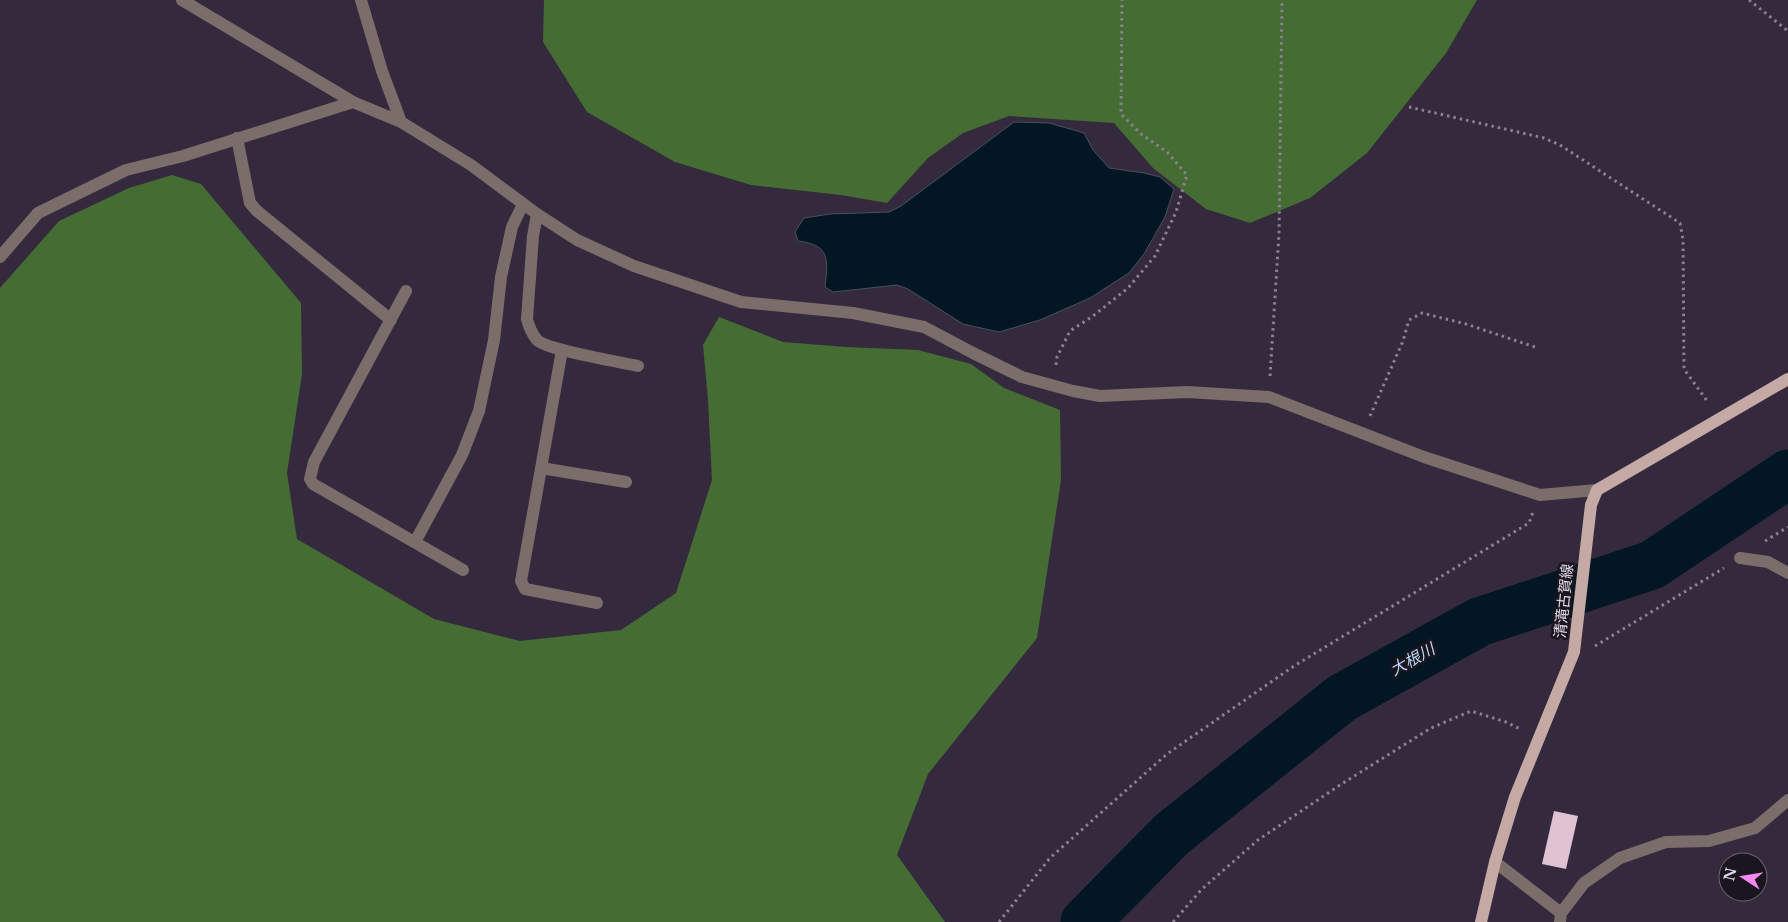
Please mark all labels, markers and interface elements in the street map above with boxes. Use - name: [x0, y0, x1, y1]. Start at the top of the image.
- street label: 清滝古賀線: [1550, 563, 1577, 639]
- water label: 大根川: [1386, 638, 1440, 679]
- north arrow: [1718, 852, 1768, 902]
- text: N: [1720, 866, 1740, 883]

